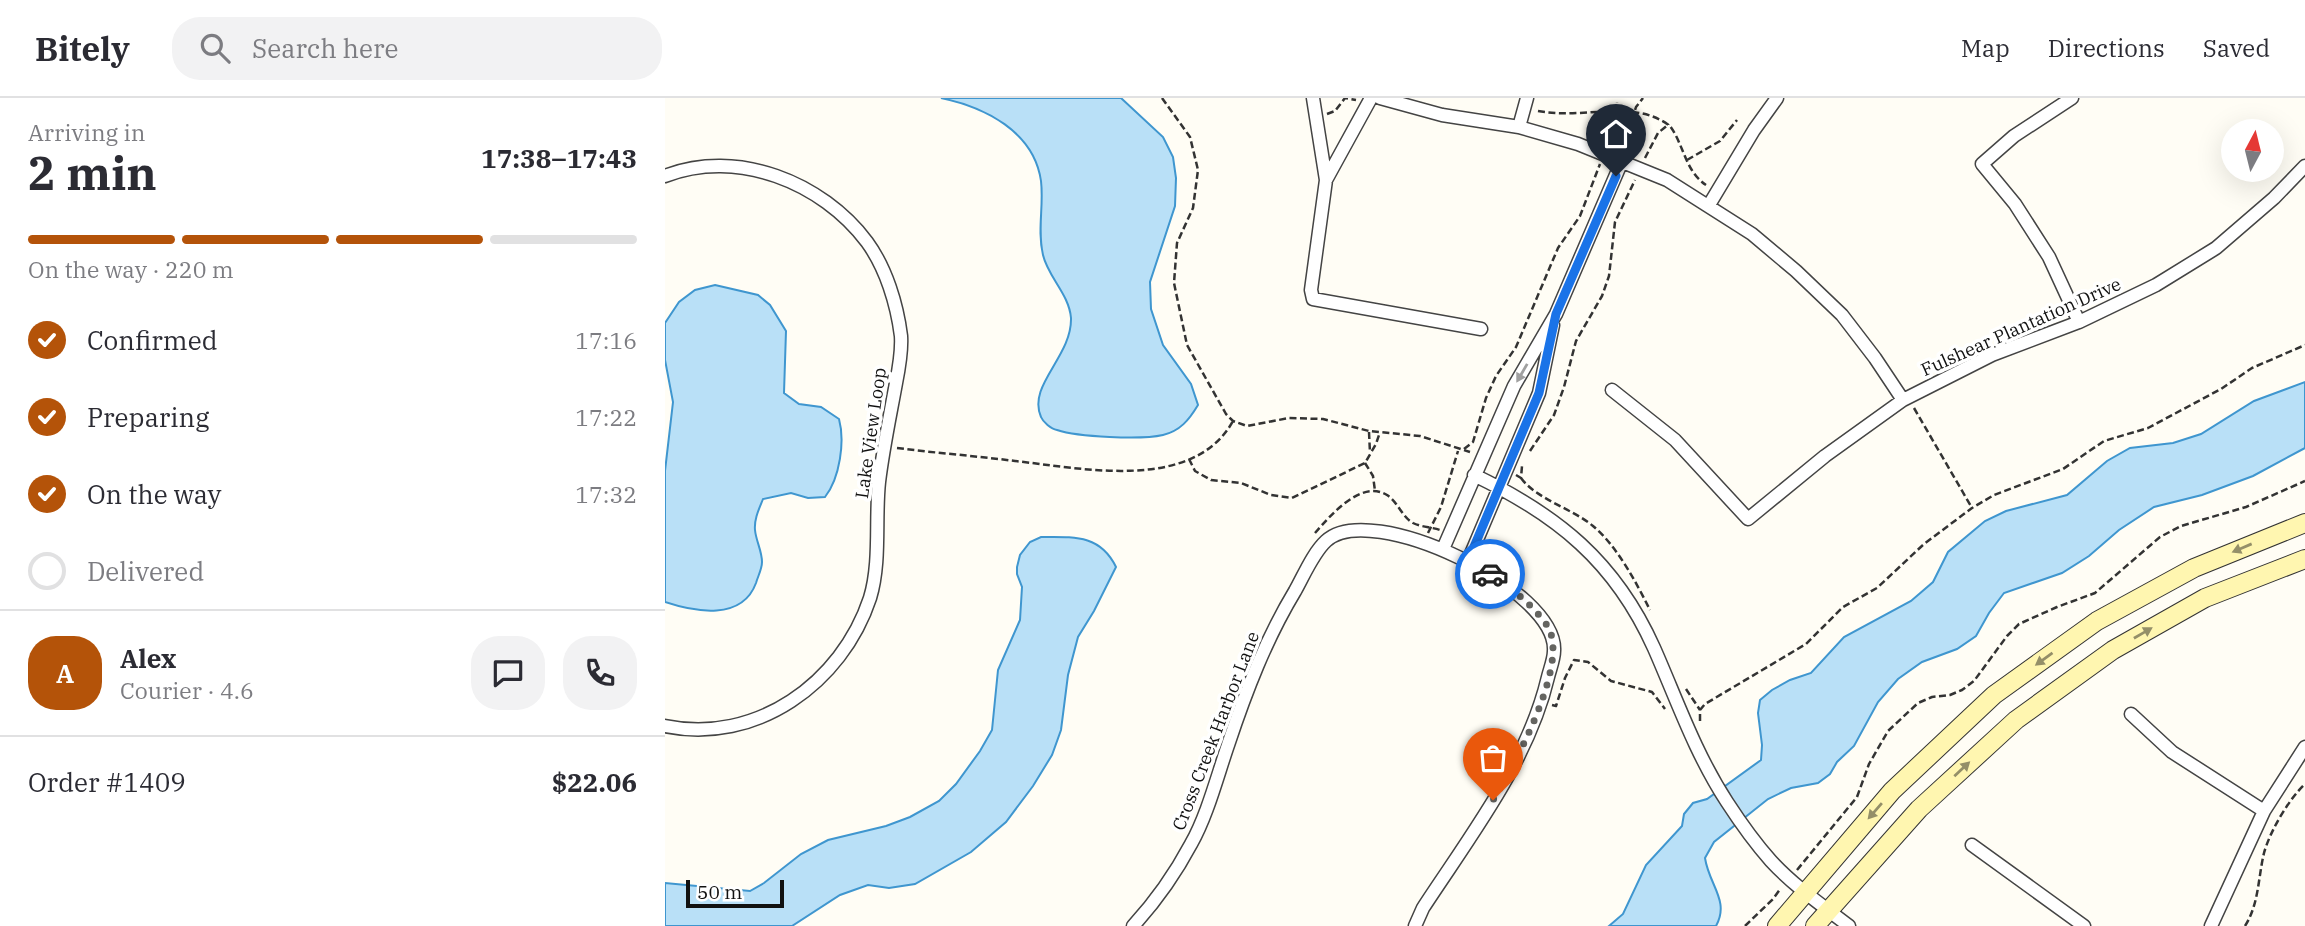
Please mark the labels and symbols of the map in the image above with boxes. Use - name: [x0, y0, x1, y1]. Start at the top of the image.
- pin: [1586, 104, 1646, 176]
- north arrow: [2221, 119, 2284, 182]
- street label: Fulshear Plantation Drive: [1917, 272, 2124, 381]
- one-way arrow: [1516, 363, 1528, 383]
- street label: Lake View Loop: [850, 366, 891, 500]
- courier: [1455, 539, 1525, 609]
- one-way arrow: [2231, 543, 2252, 554]
- one-way arrow: [2134, 627, 2153, 639]
- street label: Cross Creek Harbor Lane: [1167, 628, 1264, 834]
- one-way arrow: [2035, 652, 2053, 666]
- pin: [1463, 728, 1523, 800]
- one-way arrow: [1953, 761, 1971, 777]
- one-way arrow: [1868, 802, 1883, 819]
- scale bar: [686, 877, 784, 909]

